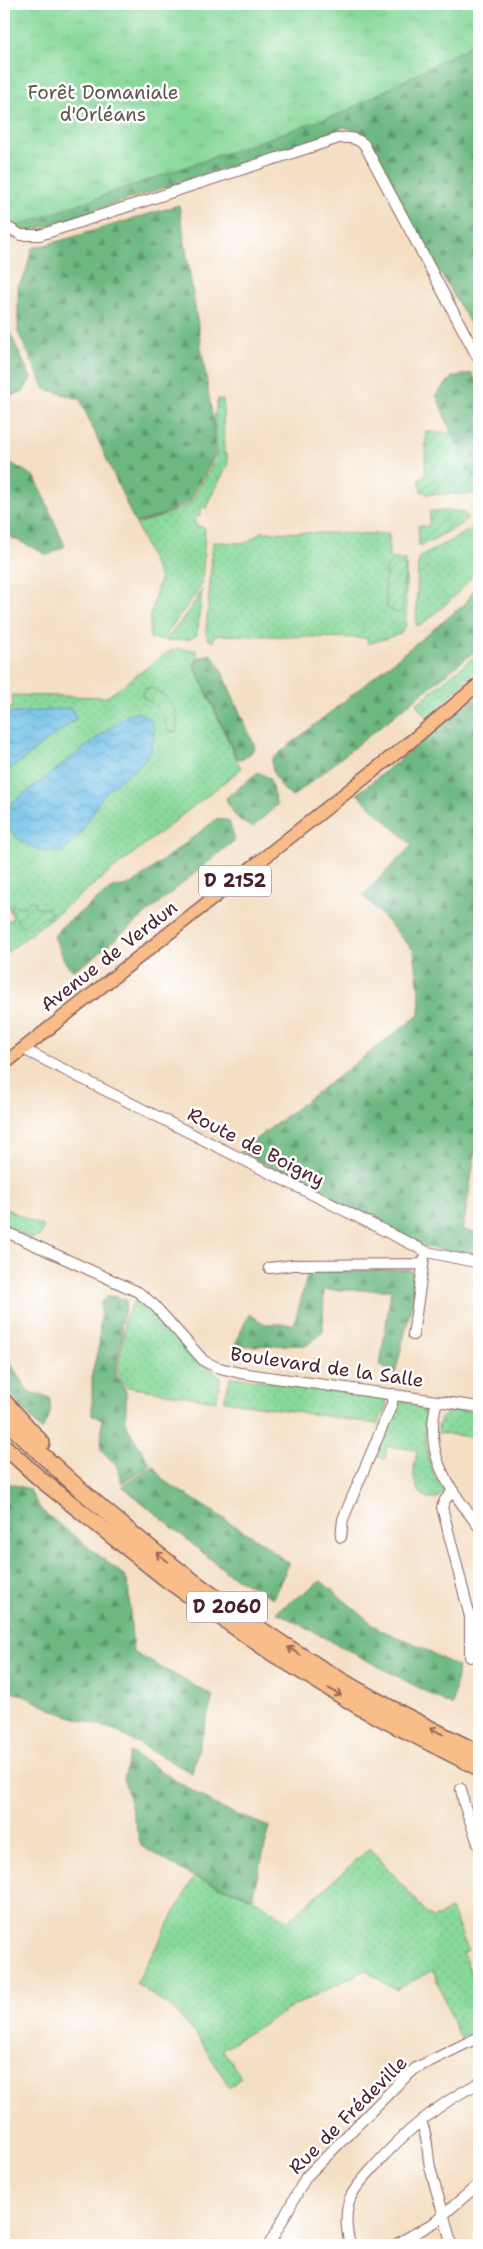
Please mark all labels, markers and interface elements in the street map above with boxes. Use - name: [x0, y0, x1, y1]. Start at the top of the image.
- park label: Forêt Domaniale d'Orléans: [27, 80, 179, 127]
- road number: D 2152: [199, 866, 271, 896]
- street label: Avenue de Verdun: [36, 895, 182, 1017]
- street label: Route de Boigny: [183, 1102, 329, 1192]
- street label: Boulevard de la Salle: [229, 1341, 425, 1393]
- one-way arrow: [156, 1552, 169, 1563]
- road number: D 2060: [187, 1591, 267, 1622]
- one-way arrow: [288, 1646, 302, 1656]
- one-way arrow: [328, 1688, 342, 1698]
- one-way arrow: [428, 1726, 443, 1736]
- street label: Rue de Frédeville: [283, 2050, 413, 2180]

